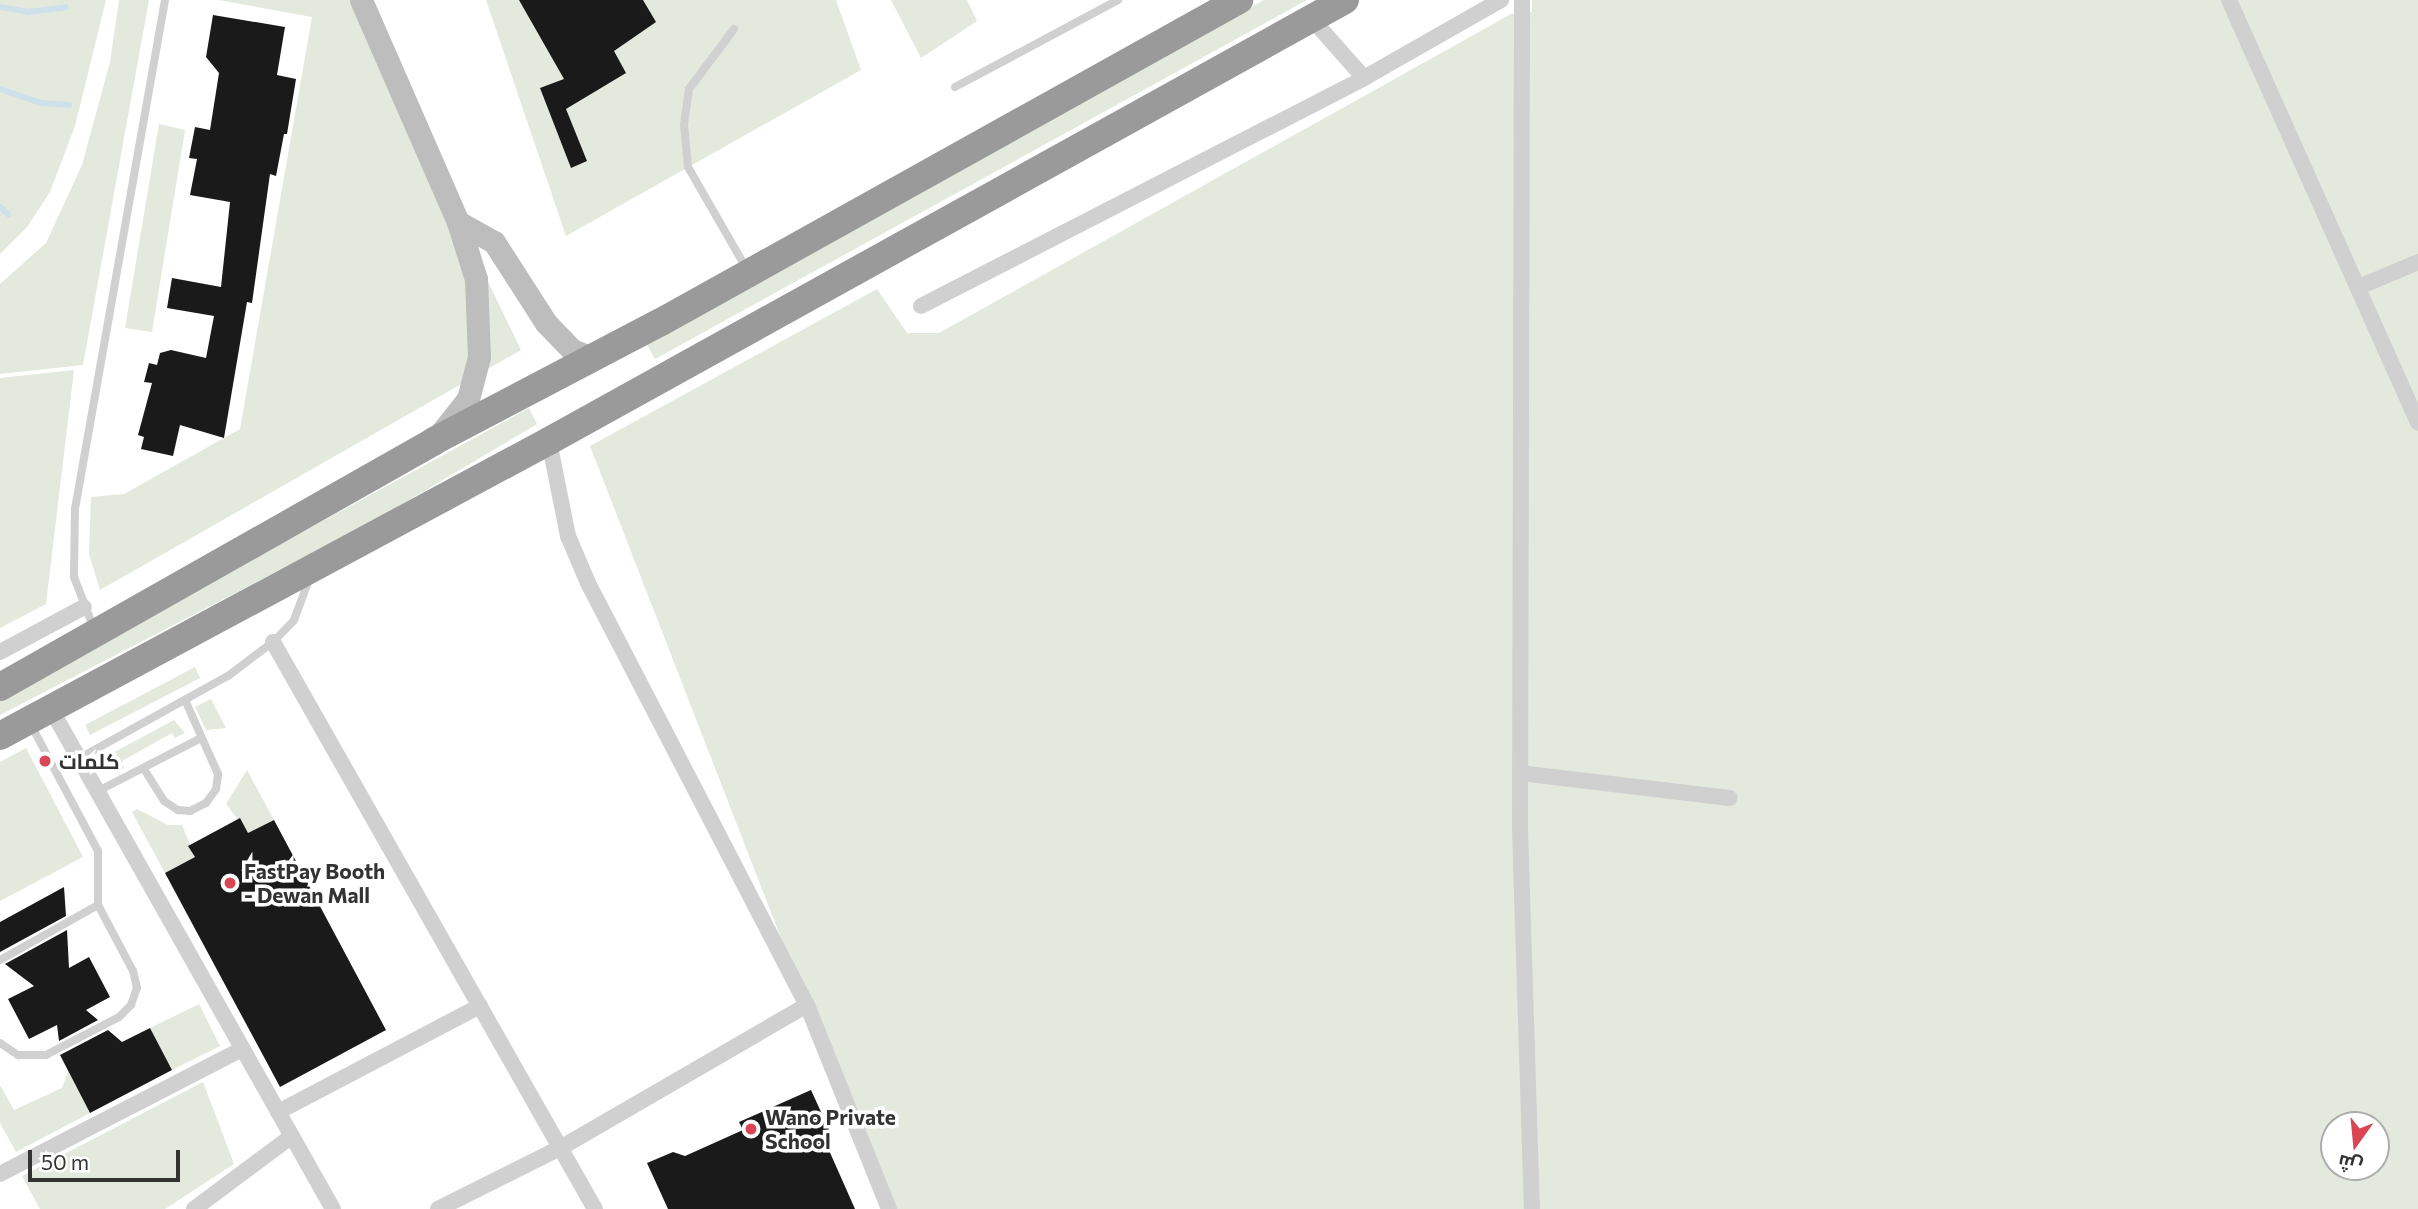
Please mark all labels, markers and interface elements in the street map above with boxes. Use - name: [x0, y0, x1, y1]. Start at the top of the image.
- place label: كلمات: [59, 748, 120, 774]
- marker: كلمات: [37, 753, 53, 769]
- place label: FastPay Booth - Dewan Mall: [244, 858, 385, 908]
- marker: FastPay Booth - Dewan Mall: [222, 875, 238, 891]
- place label: Wano Private School: [765, 1104, 896, 1154]
- north arrow: [2320, 1111, 2390, 1181]
- marker: Wano Private School: [743, 1121, 759, 1137]
- scale bar: [32, 1136, 184, 1180]
- text: 50 m: [41, 1149, 89, 1174]
- text: ش: [2335, 1151, 2365, 1179]

